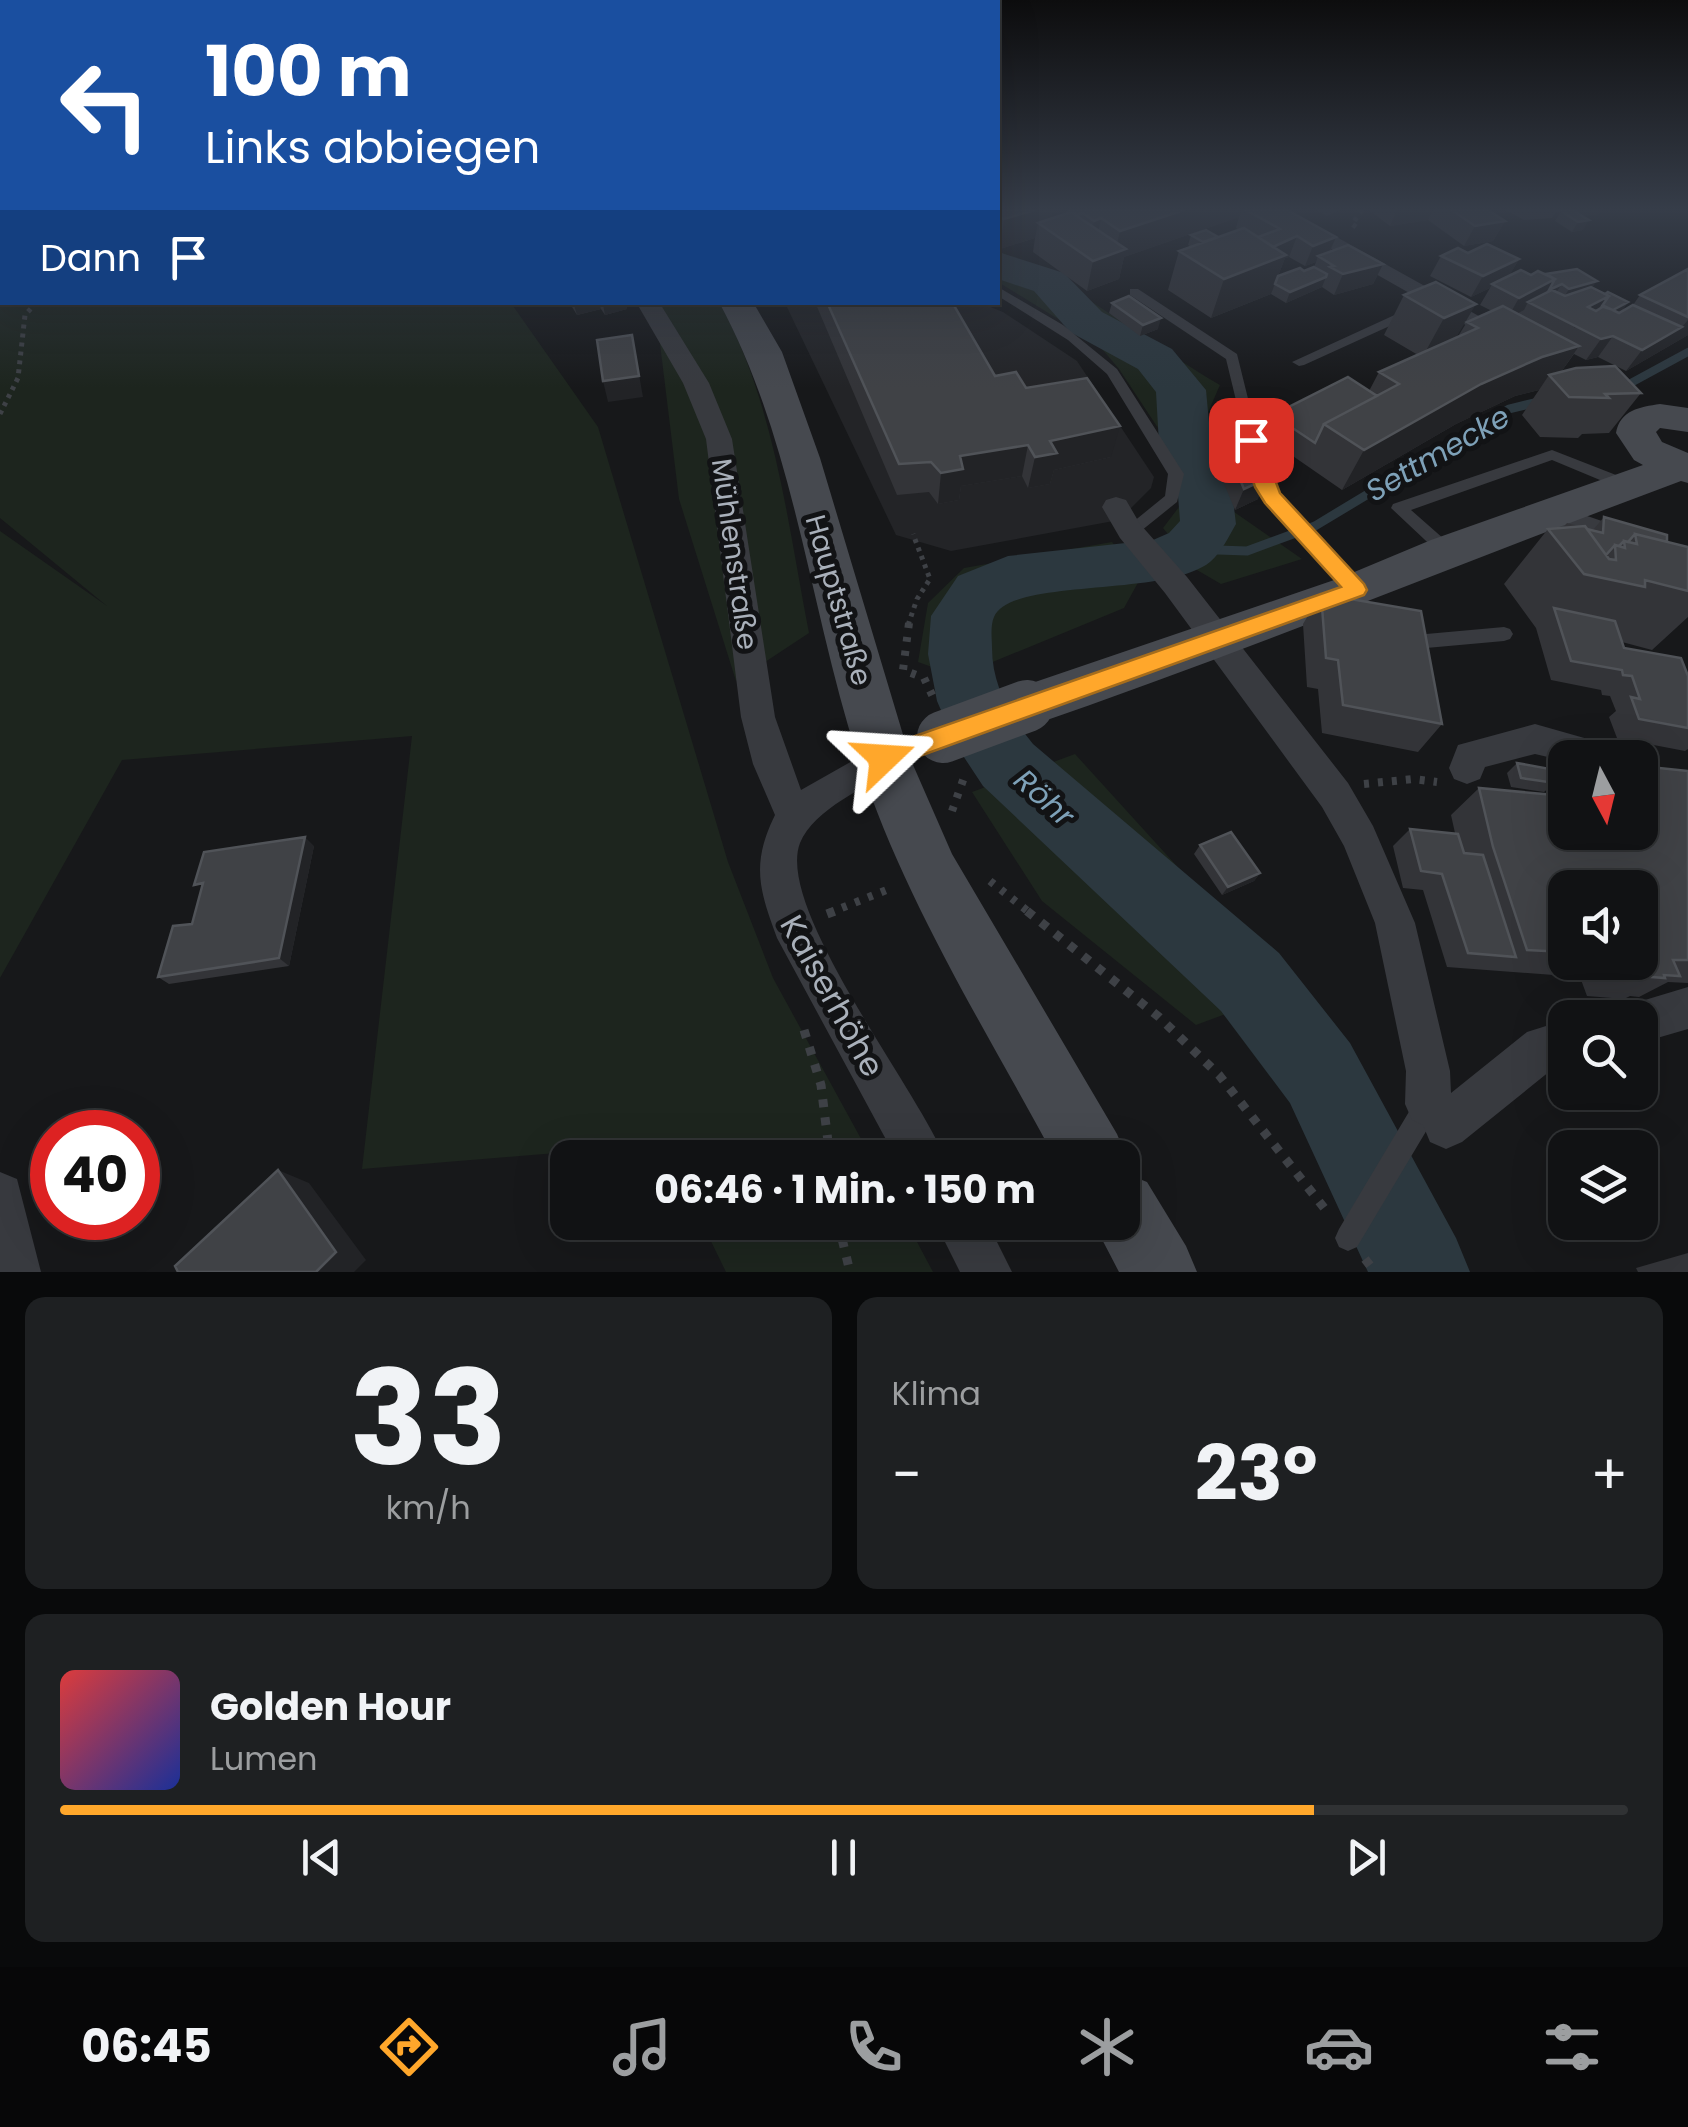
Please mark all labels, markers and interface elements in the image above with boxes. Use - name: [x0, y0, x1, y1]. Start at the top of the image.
- text: 100 m: [205, 22, 412, 121]
- icon: left: [40, 40, 170, 170]
- text: Links abbiegen: [205, 116, 540, 179]
- icon: arrive: [161, 230, 216, 285]
- text: Dann: [40, 231, 141, 284]
- water label: Settmecke: [1358, 395, 1518, 512]
- pin: [1209, 398, 1294, 483]
- icon: arrive: [1224, 413, 1279, 468]
- street label: Mühlenstraße: [702, 456, 767, 652]
- street label: Hauptstraße: [796, 510, 882, 690]
- position arrow: [832, 706, 936, 810]
- north arrow: [1548, 740, 1658, 850]
- map controls: [1548, 740, 1658, 1240]
- water label: Röhr: [1005, 759, 1085, 837]
- button: sound: [1548, 870, 1658, 980]
- street label: Kaiserhöhe: [770, 907, 895, 1085]
- button: search: [1548, 1000, 1658, 1110]
- speed limit sign: 40: [30, 1110, 160, 1240]
- button: layers: [1548, 1130, 1658, 1240]
- text: 06:46 · 1 Min. · 150 m: [654, 1163, 1036, 1216]
- text: 33: [350, 1327, 507, 1510]
- text: Klima: [892, 1371, 981, 1416]
- text: 23°: [1195, 1421, 1318, 1526]
- text: −: [892, 1436, 922, 1513]
- text: +: [1590, 1436, 1628, 1513]
- text: km/h: [386, 1485, 471, 1530]
- text: Golden Hour: [210, 1680, 451, 1733]
- text: Lumen: [210, 1736, 318, 1781]
- icon: previous: [294, 1830, 349, 1885]
- icon: pause: [816, 1830, 871, 1885]
- icon: next: [1339, 1830, 1394, 1885]
- icon: directions: [374, 2012, 444, 2082]
- icon: music: [607, 2012, 677, 2082]
- icon: phone: [839, 2012, 909, 2082]
- icon: climate: [1072, 2012, 1142, 2082]
- icon: car: [1304, 2012, 1374, 2082]
- icon: filters: [1537, 2012, 1607, 2082]
- text: 06:45: [81, 2015, 212, 2078]

